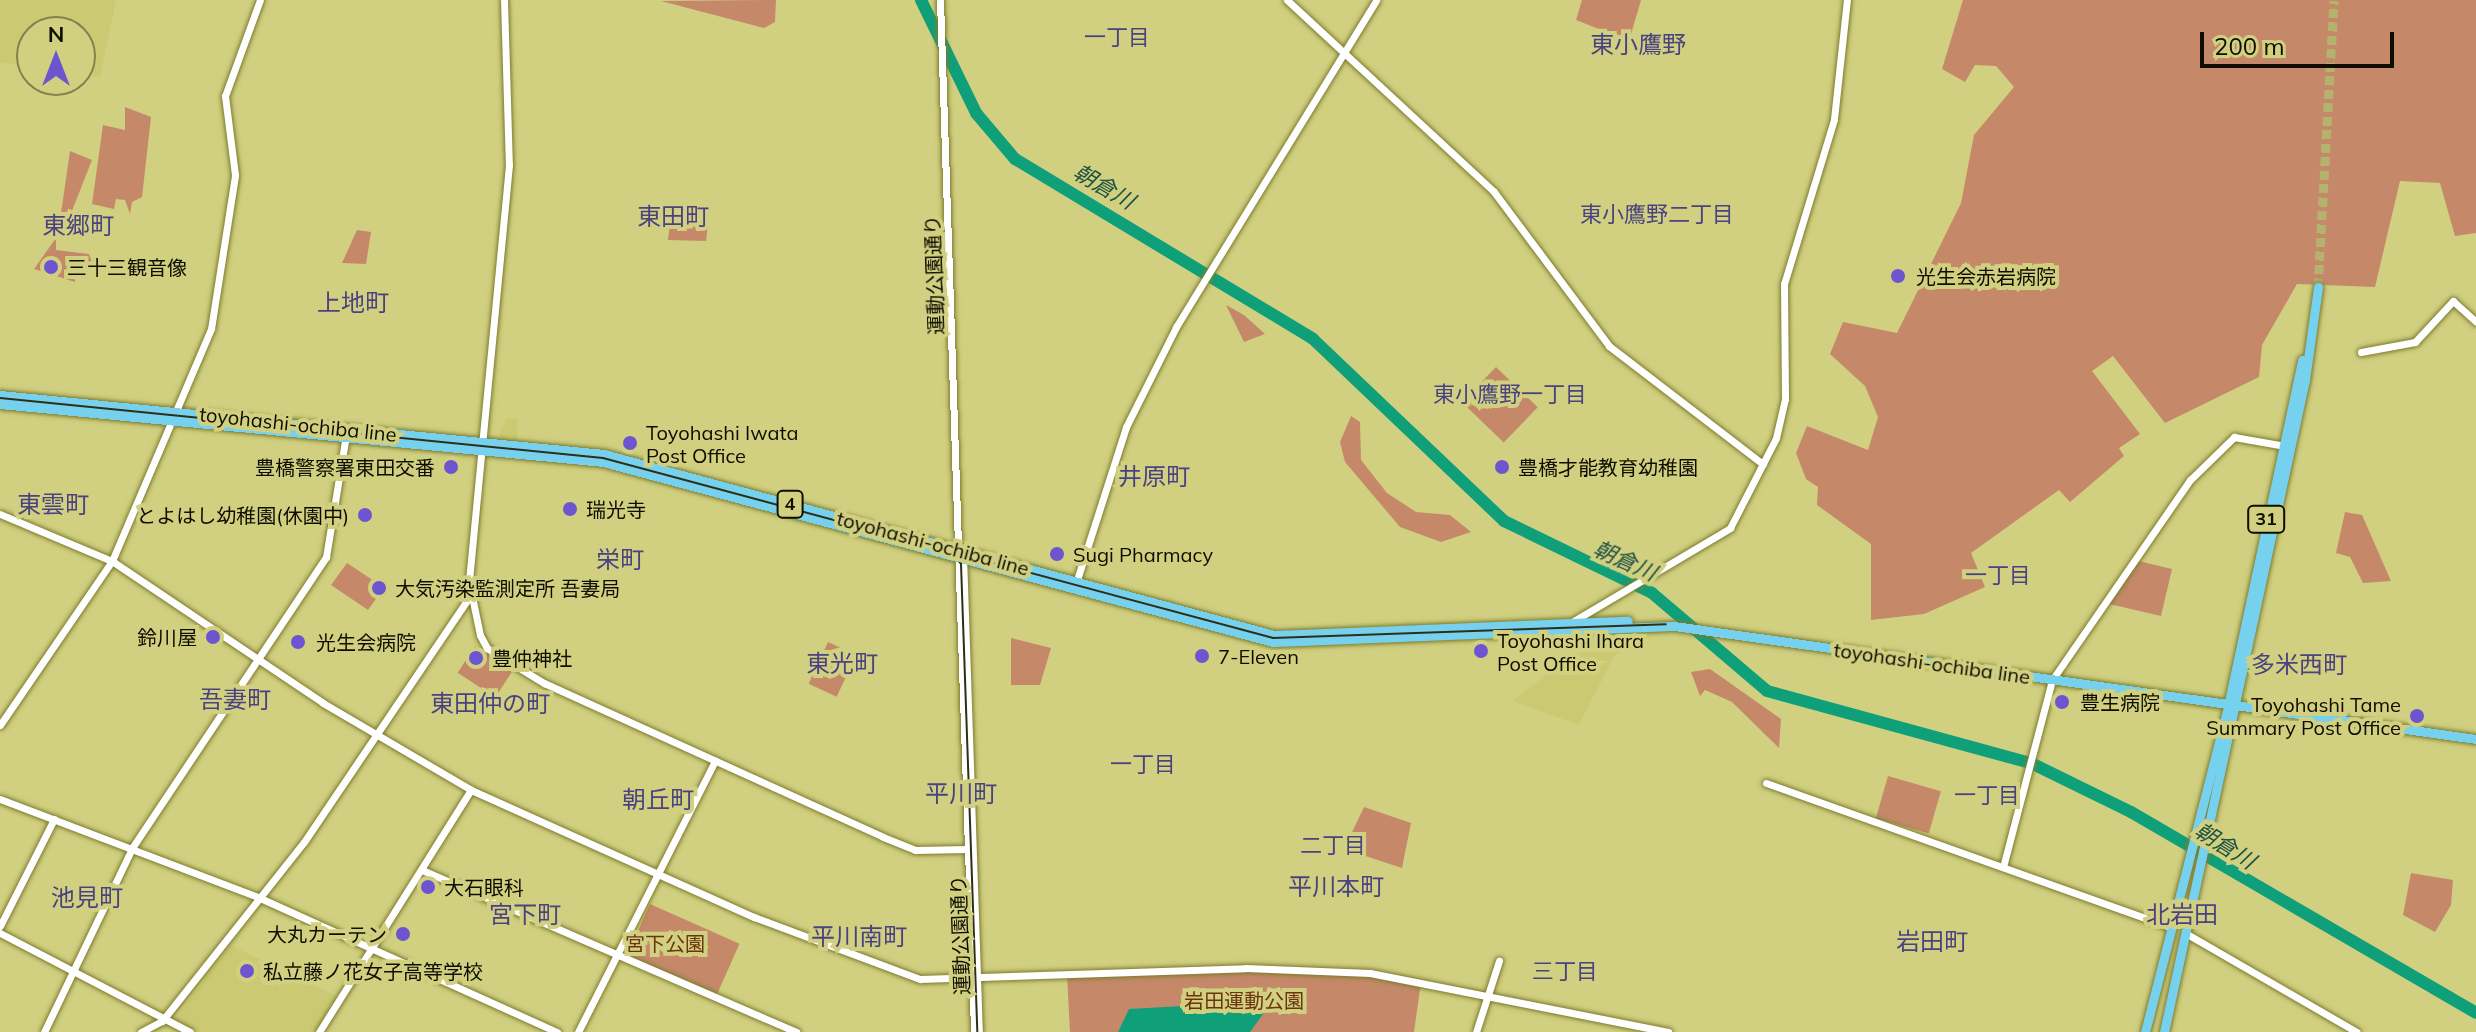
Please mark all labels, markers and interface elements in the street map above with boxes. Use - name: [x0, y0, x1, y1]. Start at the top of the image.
- north arrow: [16, 16, 96, 96]
- scale bar: [2204, 16, 2398, 66]
- text: N: [48, 20, 64, 48]
- district label: 一丁目: [1084, 25, 1150, 51]
- district label: 東小鷹野: [1590, 31, 1686, 59]
- text: 200 m: [2214, 31, 2285, 61]
- water label: 朝倉川: [1069, 159, 1139, 215]
- district label: 東小鷹野二丁目: [1580, 202, 1734, 228]
- district label: 東田町: [637, 203, 709, 231]
- district label: 東郷町: [42, 212, 114, 240]
- street label: 運動公園通り: [920, 215, 948, 335]
- place label: 三十三観音像: [67, 255, 187, 279]
- marker: 三十三観音像: [42, 258, 60, 276]
- place label: 光生会赤岩病院: [1916, 264, 2056, 288]
- marker: 光生会赤岩病院: [1887, 265, 1909, 287]
- district label: 上地町: [317, 289, 389, 317]
- district label: 東小鷹野一丁目: [1433, 382, 1587, 408]
- street label: toyohashi-ochiba line: [198, 402, 398, 446]
- place label: Toyohashi Iwata Post Office: [646, 420, 798, 467]
- marker: Toyohashi Iwata Post Office: [621, 434, 639, 452]
- place label: 豊橋警察署東田交番: [255, 455, 435, 479]
- place label: 豊橋才能教育幼稚園: [1518, 455, 1698, 479]
- marker: 豊橋警察署東田交番: [442, 458, 460, 476]
- marker: 豊橋才能教育幼稚園: [1493, 458, 1511, 476]
- district label: 井原町: [1118, 463, 1190, 491]
- road number: 4: [776, 490, 804, 518]
- district label: 東雲町: [17, 491, 89, 519]
- place label: 瑞光寺: [586, 497, 646, 521]
- marker: 瑞光寺: [561, 500, 579, 518]
- place label: とよはし幼稚園(休園中): [136, 503, 349, 527]
- road number: 31: [2246, 505, 2286, 533]
- marker: とよはし幼稚園(休園中): [356, 506, 374, 524]
- street label: toyohashi-ochiba line: [834, 506, 1032, 580]
- water label: 朝倉川: [1589, 536, 1661, 586]
- place label: Sugi Pharmacy: [1073, 542, 1213, 566]
- marker: Sugi Pharmacy: [1048, 545, 1066, 563]
- district label: 栄町: [596, 546, 644, 574]
- district label: 一丁目: [1965, 563, 2031, 589]
- place label: 大気汚染監測定所 吾妻局: [395, 576, 620, 600]
- marker: 大気汚染監測定所 吾妻局: [370, 579, 388, 597]
- place label: 鈴川屋: [137, 625, 197, 649]
- marker: 鈴川屋: [204, 628, 222, 646]
- place label: Toyohashi Ihara Post Office: [1497, 628, 1644, 675]
- place label: 光生会病院: [316, 630, 416, 654]
- marker: 光生会病院: [287, 631, 309, 653]
- street label: toyohashi-ochiba line: [1832, 637, 2032, 689]
- marker: Toyohashi Ihara Post Office: [1472, 642, 1490, 660]
- place label: 7-Eleven: [1218, 644, 1299, 668]
- place label: 豊仲神社: [492, 646, 572, 670]
- marker: 7-Eleven: [1193, 647, 1211, 665]
- marker: 豊仲神社: [467, 649, 485, 667]
- district label: 東光町: [806, 650, 878, 678]
- district label: 多米西町: [2251, 651, 2347, 679]
- district label: 吾妻町: [199, 686, 271, 714]
- district label: 東田仲の町: [430, 690, 550, 718]
- place label: 豊生病院: [2080, 690, 2160, 714]
- marker: 豊生病院: [2051, 691, 2073, 713]
- place label: Toyohashi Tame Summary Post Office: [2206, 692, 2401, 739]
- marker: Toyohashi Tame Summary Post Office: [2408, 707, 2426, 725]
- district label: 一丁目: [1110, 752, 1176, 778]
- district label: 平川町: [925, 780, 997, 808]
- district label: 一丁目: [1954, 783, 2020, 809]
- district label: 朝丘町: [622, 786, 694, 814]
- water label: 朝倉川: [2190, 817, 2260, 875]
- district label: 二丁目: [1300, 833, 1366, 859]
- district label: 平川本町: [1288, 873, 1384, 901]
- place label: 大石眼科: [444, 875, 524, 899]
- street label: 運動公園通り: [946, 875, 974, 995]
- marker: 大石眼科: [419, 878, 437, 896]
- district label: 池見町: [51, 884, 123, 912]
- district label: 宮下町: [489, 901, 561, 929]
- district label: 北岩田: [2146, 901, 2218, 929]
- place label: 大丸カーテン: [267, 922, 387, 946]
- district label: 平川南町: [811, 923, 907, 951]
- marker: 大丸カーテン: [394, 925, 412, 943]
- district label: 岩田町: [1896, 928, 1968, 956]
- park label: 宮下公園: [625, 931, 705, 955]
- place label: 私立藤ノ花女子高等学校: [263, 959, 483, 983]
- district label: 三丁目: [1532, 959, 1598, 985]
- marker: 私立藤ノ花女子高等学校: [238, 962, 256, 980]
- park label: 岩田運動公園: [1184, 988, 1304, 1012]

